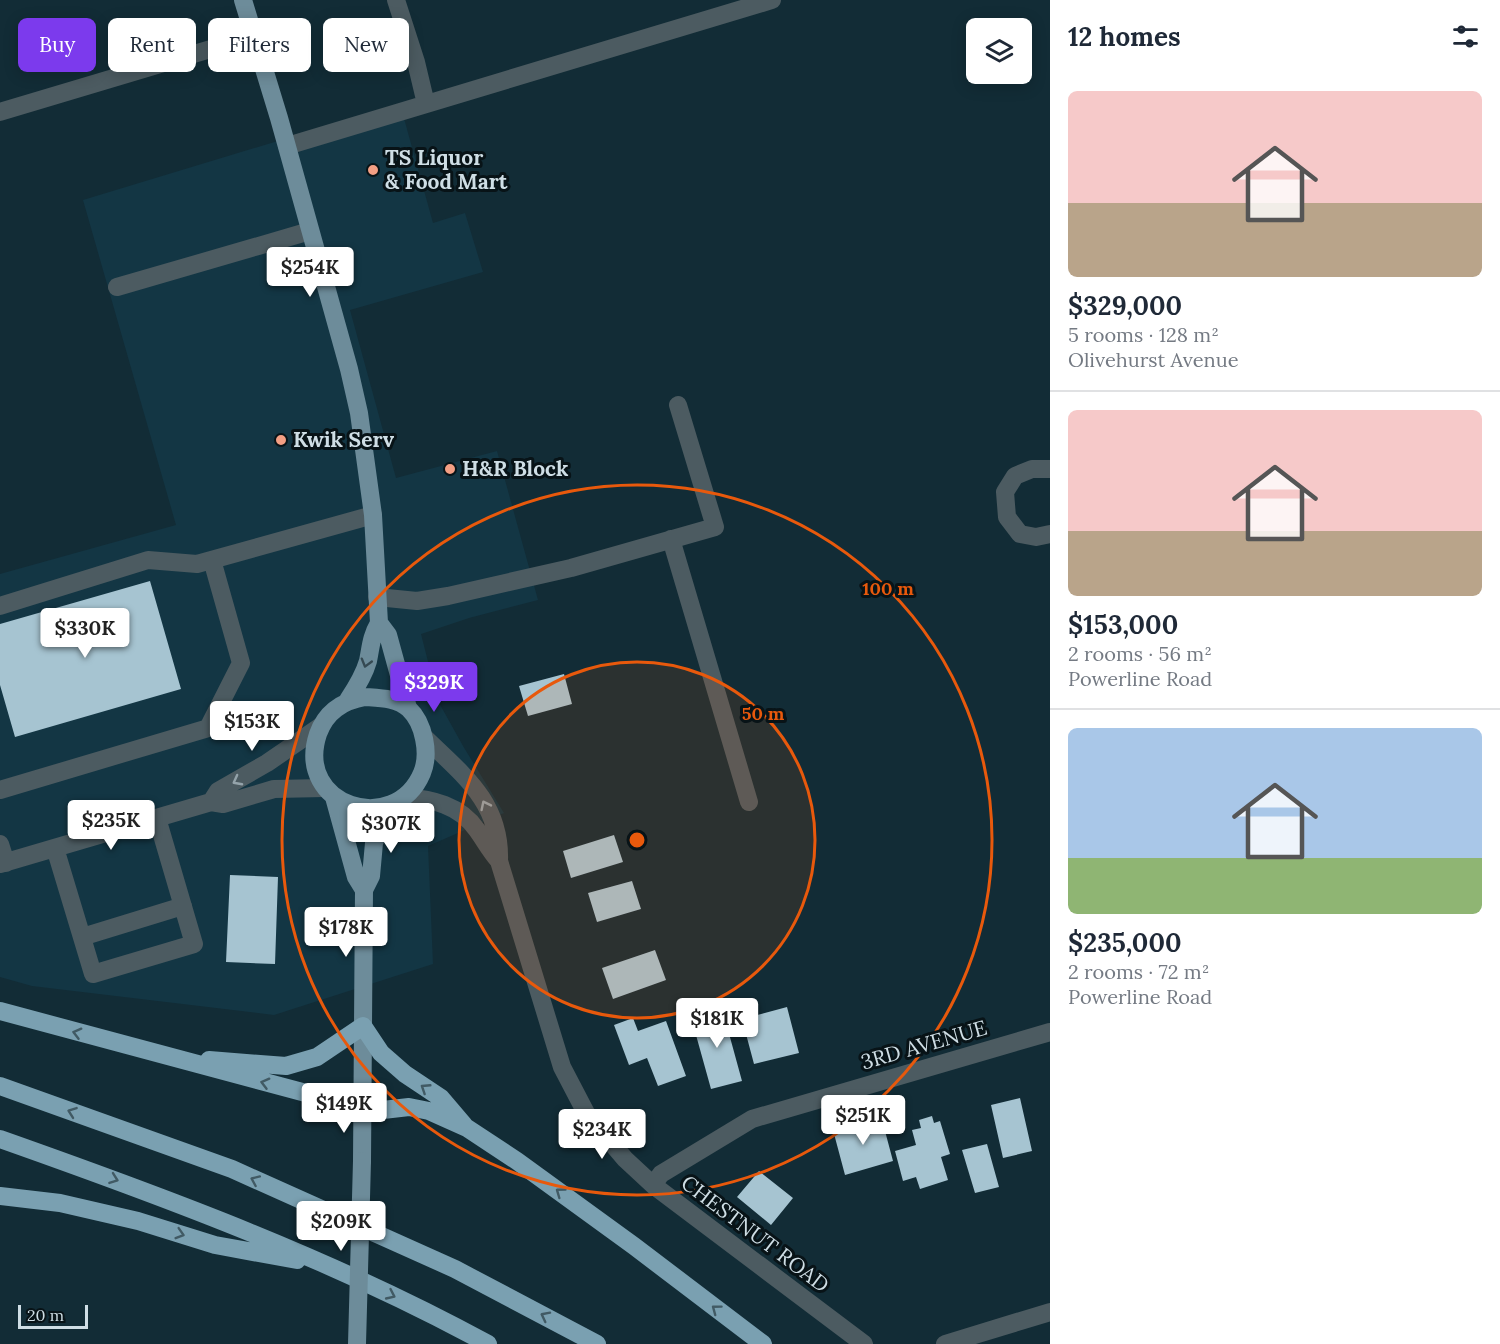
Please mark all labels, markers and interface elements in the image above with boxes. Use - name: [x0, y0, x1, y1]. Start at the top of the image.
- chip: Buy: [18, 18, 96, 72]
- chip: Rent: [108, 18, 196, 72]
- chip: Filters: [208, 18, 311, 72]
- chip: New: [323, 18, 409, 72]
- map controls: [966, 18, 1032, 84]
- button: layers: [966, 18, 1032, 84]
- text: 12 homes: [1068, 20, 1181, 53]
- icon: filters: [1449, 20, 1482, 53]
- icon: home: [1221, 130, 1329, 238]
- place label: TS Liquor & Food Mart: [385, 144, 508, 195]
- marker: TS Liquor & Food Mart: [366, 163, 380, 177]
- pin: $254K: [268, 247, 352, 298]
- text: $254K: [281, 254, 339, 279]
- text: $329,000: [1068, 289, 1182, 322]
- text: 5 rooms · 128 m²: [1068, 322, 1219, 347]
- text: Olivehurst Avenue: [1068, 347, 1239, 372]
- place label: Kwik Serv: [293, 426, 395, 453]
- marker: Kwik Serv: [274, 433, 288, 447]
- icon: home: [1221, 449, 1329, 557]
- place label: H&R Block: [462, 455, 569, 482]
- marker: H&R Block: [443, 462, 457, 476]
- text: 100 m: [862, 577, 914, 600]
- pin: $330K: [43, 608, 127, 659]
- text: $153,000: [1068, 608, 1178, 641]
- text: $330K: [54, 615, 116, 640]
- text: 2 rooms · 56 m²: [1068, 641, 1212, 666]
- one-way arrow: [361, 657, 373, 668]
- pin: $329K: [392, 662, 476, 713]
- text: Powerline Road: [1068, 666, 1212, 691]
- text: $329K: [404, 669, 464, 694]
- pin: $153K: [210, 701, 294, 752]
- text: 50 m: [742, 702, 785, 725]
- text: $153K: [224, 708, 280, 733]
- icon: home: [1221, 767, 1329, 875]
- one-way arrow: [232, 774, 243, 785]
- pin: $235K: [69, 800, 153, 851]
- one-way arrow: [481, 800, 493, 811]
- pin: $307K: [349, 803, 433, 854]
- text: $235K: [82, 807, 140, 832]
- text: $307K: [361, 810, 421, 835]
- centre of rings: [627, 830, 647, 850]
- pin: $178K: [304, 907, 388, 958]
- text: $178K: [319, 914, 373, 939]
- text: $235,000: [1068, 926, 1181, 959]
- text: 2 rooms · 72 m²: [1068, 959, 1209, 984]
- text: Powerline Road: [1068, 984, 1212, 1009]
- pin: $181K: [675, 998, 759, 1049]
- text: $181K: [690, 1005, 744, 1030]
- street label: 3RD AVENUE: [858, 1014, 990, 1075]
- one-way arrow: [72, 1028, 83, 1040]
- one-way arrow: [260, 1078, 270, 1091]
- pin: $149K: [302, 1083, 386, 1134]
- one-way arrow: [421, 1084, 432, 1095]
- text: $149K: [316, 1090, 372, 1115]
- pin: $251K: [821, 1095, 905, 1146]
- text: $251K: [835, 1102, 891, 1127]
- one-way arrow: [67, 1106, 78, 1119]
- pin: $234K: [560, 1109, 644, 1160]
- text: $234K: [573, 1116, 631, 1141]
- street label: CHESTNUT ROAD: [676, 1169, 835, 1298]
- one-way arrow: [109, 1172, 119, 1185]
- one-way arrow: [251, 1175, 262, 1187]
- one-way arrow: [555, 1189, 566, 1200]
- pin: $209K: [299, 1201, 383, 1252]
- text: $209K: [311, 1208, 371, 1233]
- one-way arrow: [174, 1227, 185, 1239]
- one-way arrow: [385, 1287, 396, 1299]
- scale bar: [18, 1302, 88, 1330]
- text: 20 m: [27, 1305, 64, 1325]
- one-way arrow: [712, 1305, 723, 1316]
- one-way arrow: [541, 1312, 552, 1324]

